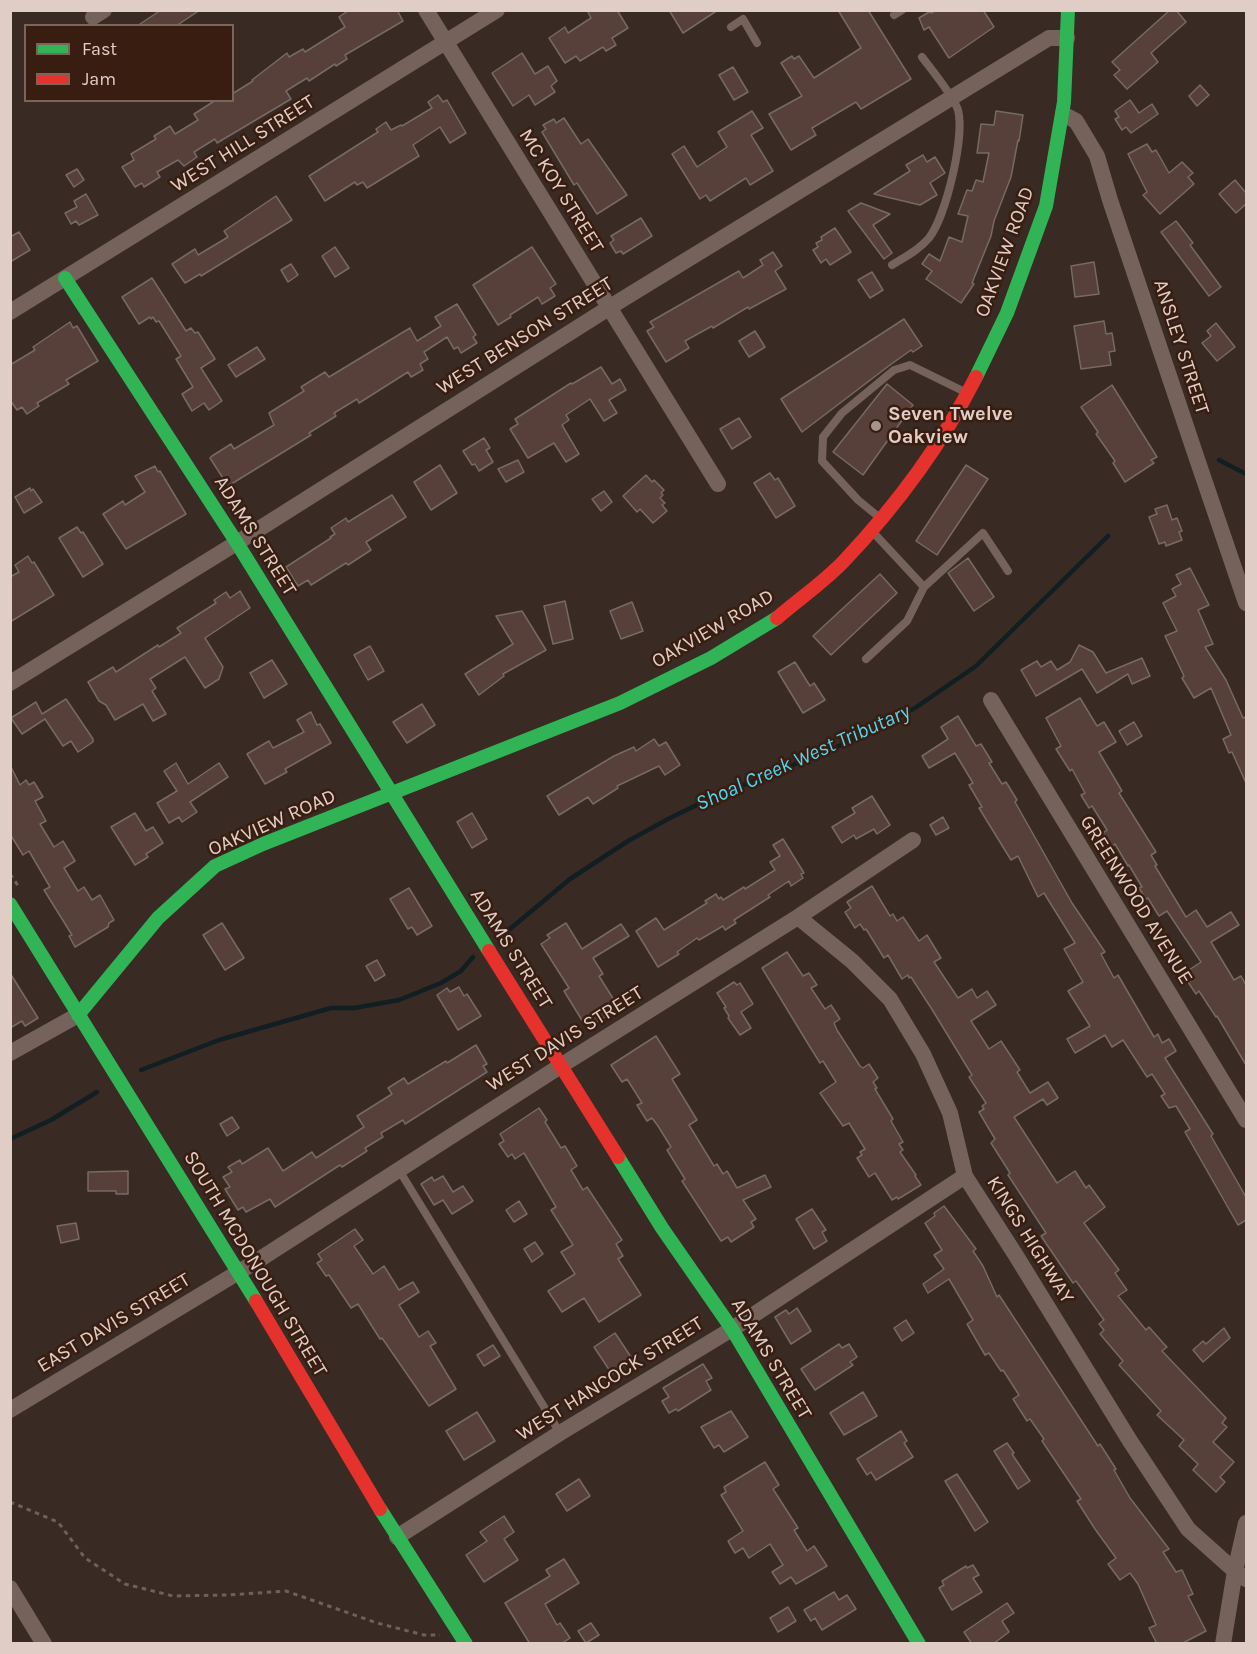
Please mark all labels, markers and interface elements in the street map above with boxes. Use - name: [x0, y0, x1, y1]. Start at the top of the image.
- legend: [24, 24, 234, 102]
- text: Fast: [82, 38, 117, 60]
- text: Jam: [82, 68, 116, 90]
- street label: WEST HILL STREET: [167, 90, 319, 198]
- street label: MC KOY STREET: [513, 125, 609, 257]
- street label: OAKVIEW ROAD: [970, 183, 1040, 321]
- street label: WEST BENSON STREET: [432, 272, 618, 400]
- street label: ANSLEY STREET: [1148, 277, 1214, 417]
- place label: Seven Twelve Oakview: [888, 402, 1013, 449]
- marker: Seven Twelve Oakview: [869, 419, 883, 433]
- street label: ADAMS STREET: [209, 472, 301, 600]
- street label: OAKVIEW ROAD: [648, 584, 778, 674]
- water label: Shoal Creek West Tributary: [692, 699, 914, 817]
- street label: OAKVIEW ROAD: [204, 784, 340, 862]
- street label: GREENWOOD AVENUE: [1074, 811, 1198, 989]
- street label: ADAMS STREET: [465, 885, 557, 1013]
- street label: WEST DAVIS STREET: [482, 981, 648, 1097]
- street label: SOUTH MCDONOUGH STREET: [178, 1147, 332, 1381]
- street label: KINGS HIGHWAY: [981, 1172, 1079, 1308]
- street label: EAST DAVIS STREET: [33, 1268, 195, 1378]
- street label: ADAMS STREET: [725, 1294, 817, 1424]
- street label: WEST HANCOCK STREET: [512, 1312, 708, 1446]

